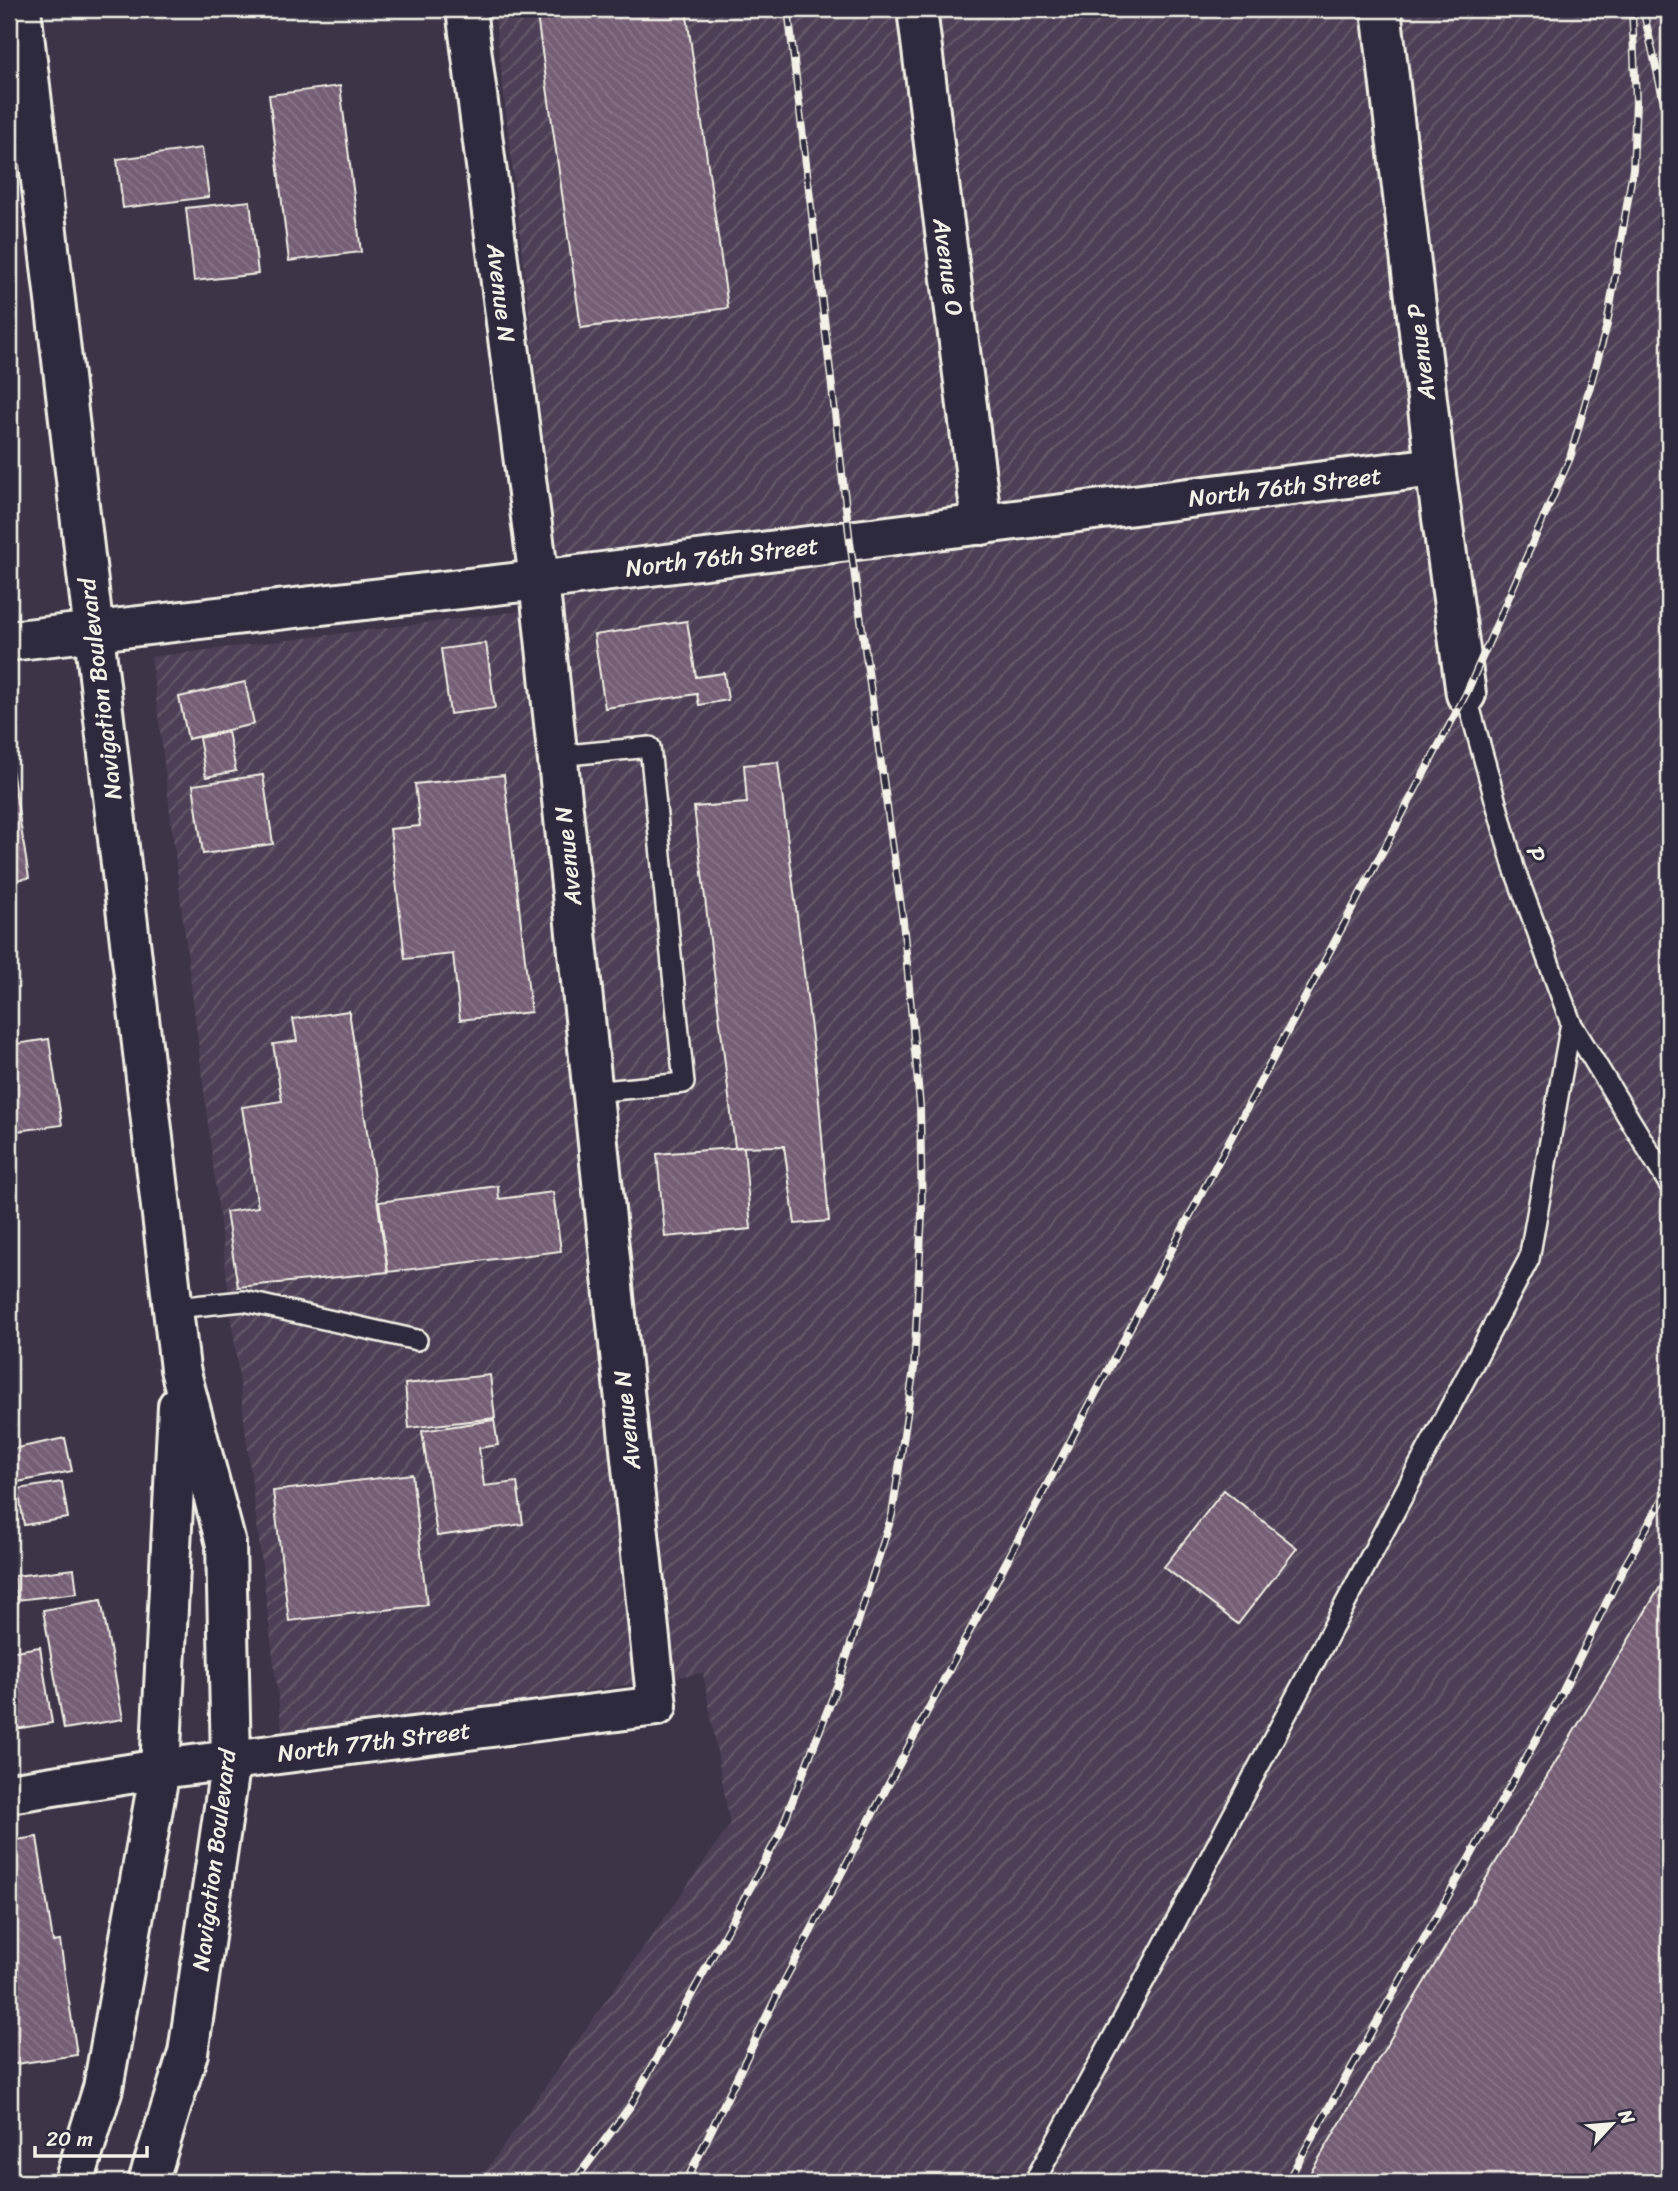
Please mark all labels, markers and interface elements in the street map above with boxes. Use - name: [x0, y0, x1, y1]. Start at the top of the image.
- street label: Avenue O: [920, 214, 976, 319]
- street label: Avenue N: [474, 240, 528, 345]
- street label: Avenue P: [1394, 301, 1448, 404]
- street label: North 76th Street: [1186, 454, 1384, 520]
- street label: North 76th Street: [623, 524, 821, 590]
- street label: Navigation Boulevard: [65, 574, 134, 802]
- street label: Avenue N: [542, 804, 594, 909]
- street label: P: [1514, 841, 1558, 868]
- street label: Avenue N: [601, 1368, 653, 1473]
- street label: North 77th Street: [275, 1709, 473, 1775]
- street label: Navigation Boulevard: [180, 1745, 249, 1973]
- north arrow: [1576, 2090, 1646, 2160]
- text: N: [1609, 2103, 1645, 2131]
- scale bar: [35, 2114, 147, 2158]
- text: 20 m: [46, 2120, 93, 2158]

